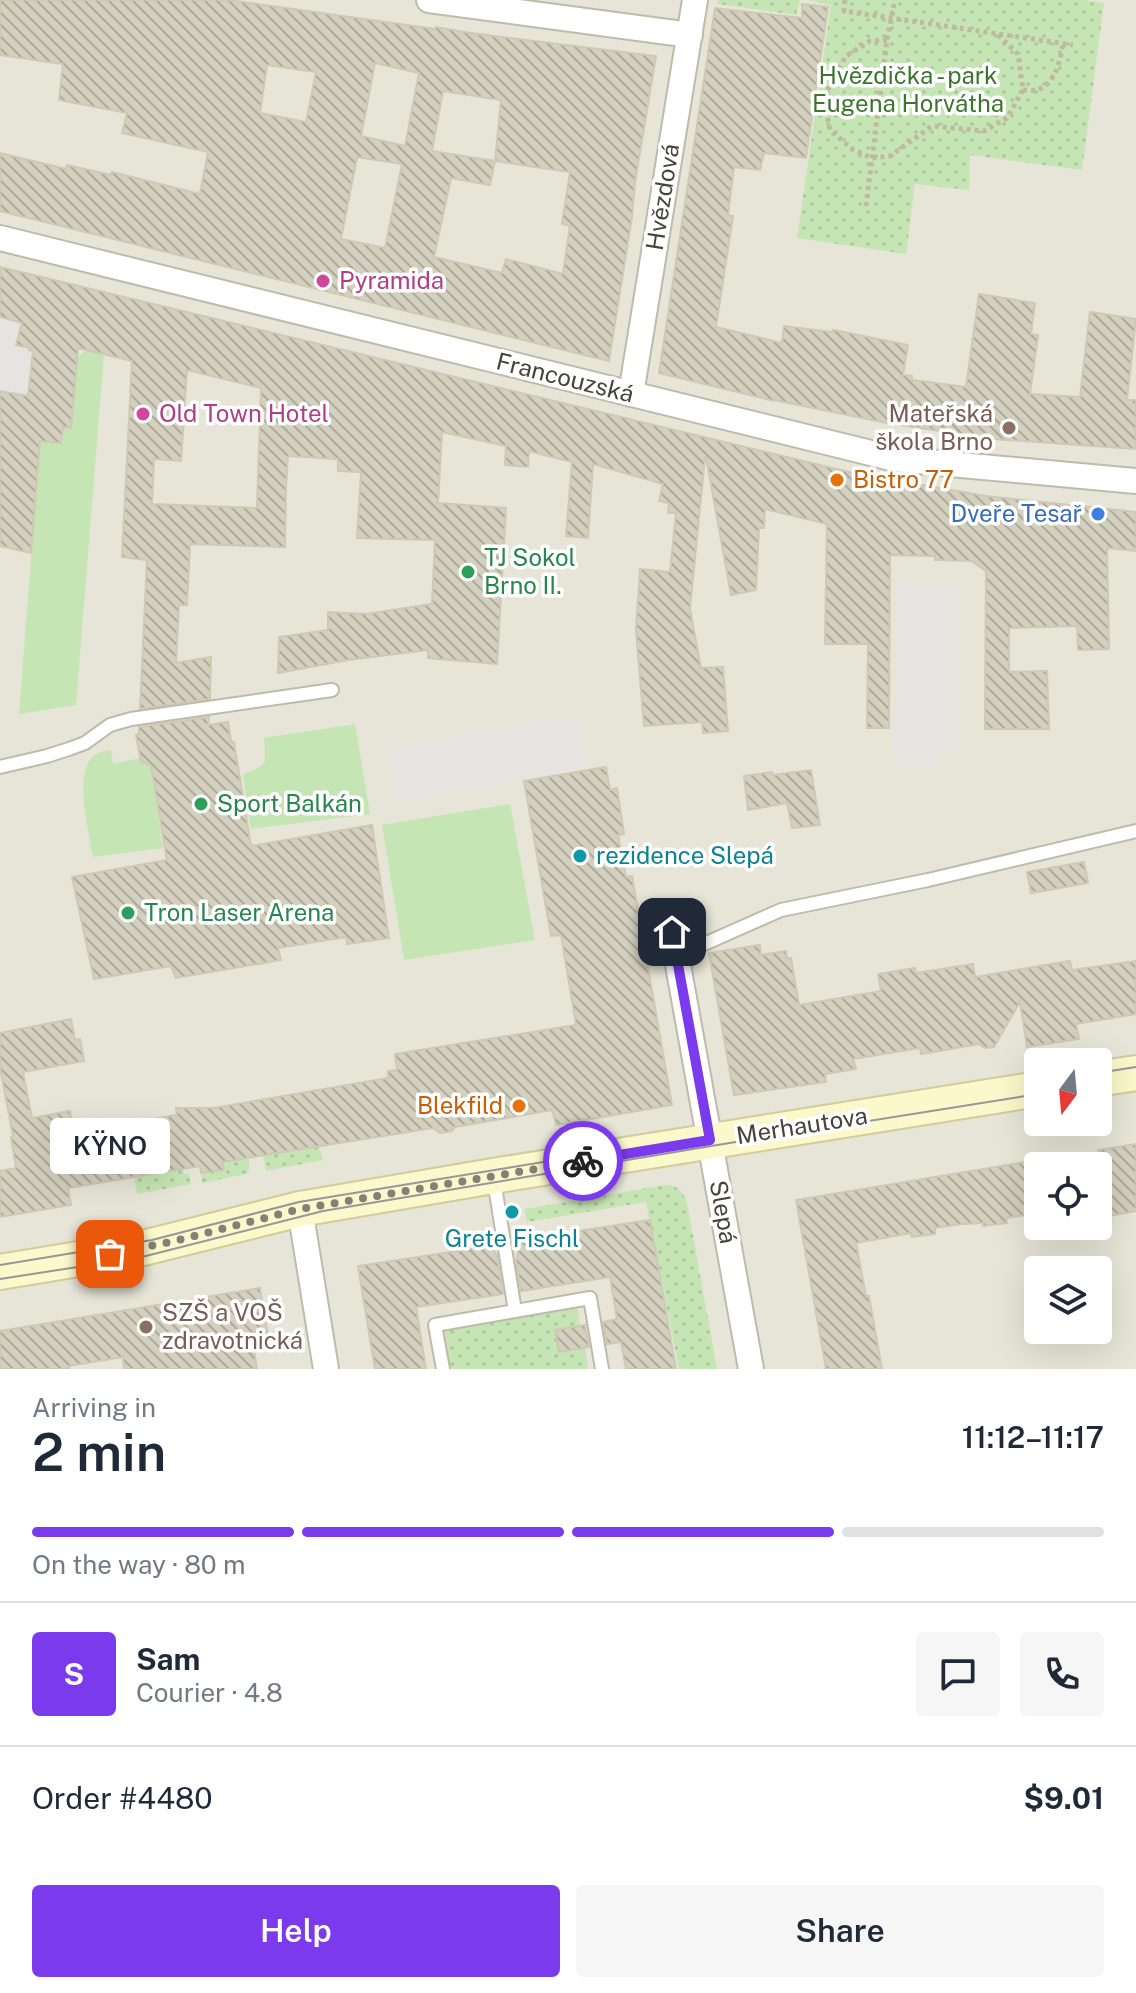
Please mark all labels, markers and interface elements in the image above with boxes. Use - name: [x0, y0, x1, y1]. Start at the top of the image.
- park label: Hvězdička - park Eugena Horvátha: [812, 61, 1004, 117]
- street label: Hvězdová: [640, 141, 684, 252]
- place label: Pyramida: [339, 266, 444, 294]
- marker: Pyramida: [314, 272, 332, 290]
- street label: Francouzská: [493, 346, 637, 408]
- place label: Old Town Hotel: [159, 399, 329, 427]
- place label: Mateřská škola Brno: [875, 399, 993, 455]
- marker: Old Town Hotel: [134, 405, 152, 423]
- marker: Mateřská škola Brno: [1000, 419, 1018, 437]
- place label: Bistro 77: [853, 465, 954, 493]
- marker: Bistro 77: [828, 471, 846, 489]
- place label: Dveře Tesař: [950, 499, 1082, 527]
- marker: Dveře Tesař: [1089, 505, 1107, 523]
- place label: TJ Sokol Brno II.: [484, 543, 576, 599]
- marker: TJ Sokol Brno II.: [459, 563, 477, 581]
- place label: Sport Balkán: [217, 789, 362, 817]
- marker: Sport Balkán: [192, 795, 210, 813]
- place label: rezidence Slepá: [596, 841, 774, 869]
- marker: rezidence Slepá: [571, 847, 589, 865]
- place label: Tron Laser Arena: [144, 898, 334, 926]
- pin: [638, 898, 706, 966]
- marker: Tron Laser Arena: [119, 904, 137, 922]
- icon: home: [650, 910, 694, 954]
- north arrow: [1024, 1048, 1112, 1136]
- map controls: [1024, 1048, 1112, 1344]
- place label: Blekfild: [417, 1091, 503, 1119]
- marker: Blekfild: [510, 1097, 528, 1115]
- street label: Merhautova: [734, 1101, 869, 1149]
- callout: KŸNO: [50, 1118, 170, 1174]
- courier: [543, 1121, 623, 1201]
- text: KŸNO: [73, 1130, 147, 1161]
- icon: bike: [561, 1139, 605, 1183]
- button: locate: [1024, 1152, 1112, 1240]
- street label: Slepá: [705, 1178, 743, 1246]
- marker: Grete Fischl: [503, 1203, 521, 1221]
- pin: [76, 1220, 144, 1288]
- place label: Grete Fischl: [445, 1224, 579, 1252]
- icon: bag: [88, 1232, 132, 1276]
- button: layers: [1024, 1256, 1112, 1344]
- place label: SZŠ a VOŠ zdravotnická: [162, 1298, 303, 1354]
- marker: SZŠ a VOŠ zdravotnická: [137, 1318, 155, 1336]
- text: Arriving in: [32, 1392, 156, 1423]
- text: 11:12–11:17: [962, 1419, 1104, 1455]
- text: 2 min: [32, 1422, 166, 1483]
- text: On the way · 80 m: [32, 1549, 246, 1580]
- button: chat: [916, 1632, 1000, 1716]
- button: phone: [1020, 1632, 1104, 1716]
- text: Sam: [136, 1641, 200, 1677]
- text: S: [64, 1656, 84, 1692]
- text: Courier · 4.8: [136, 1677, 283, 1708]
- text: Order #4480: [32, 1780, 213, 1816]
- text: $9.01: [1024, 1780, 1104, 1816]
- button: Help: [32, 1885, 560, 1977]
- button: Share: [576, 1885, 1104, 1977]

